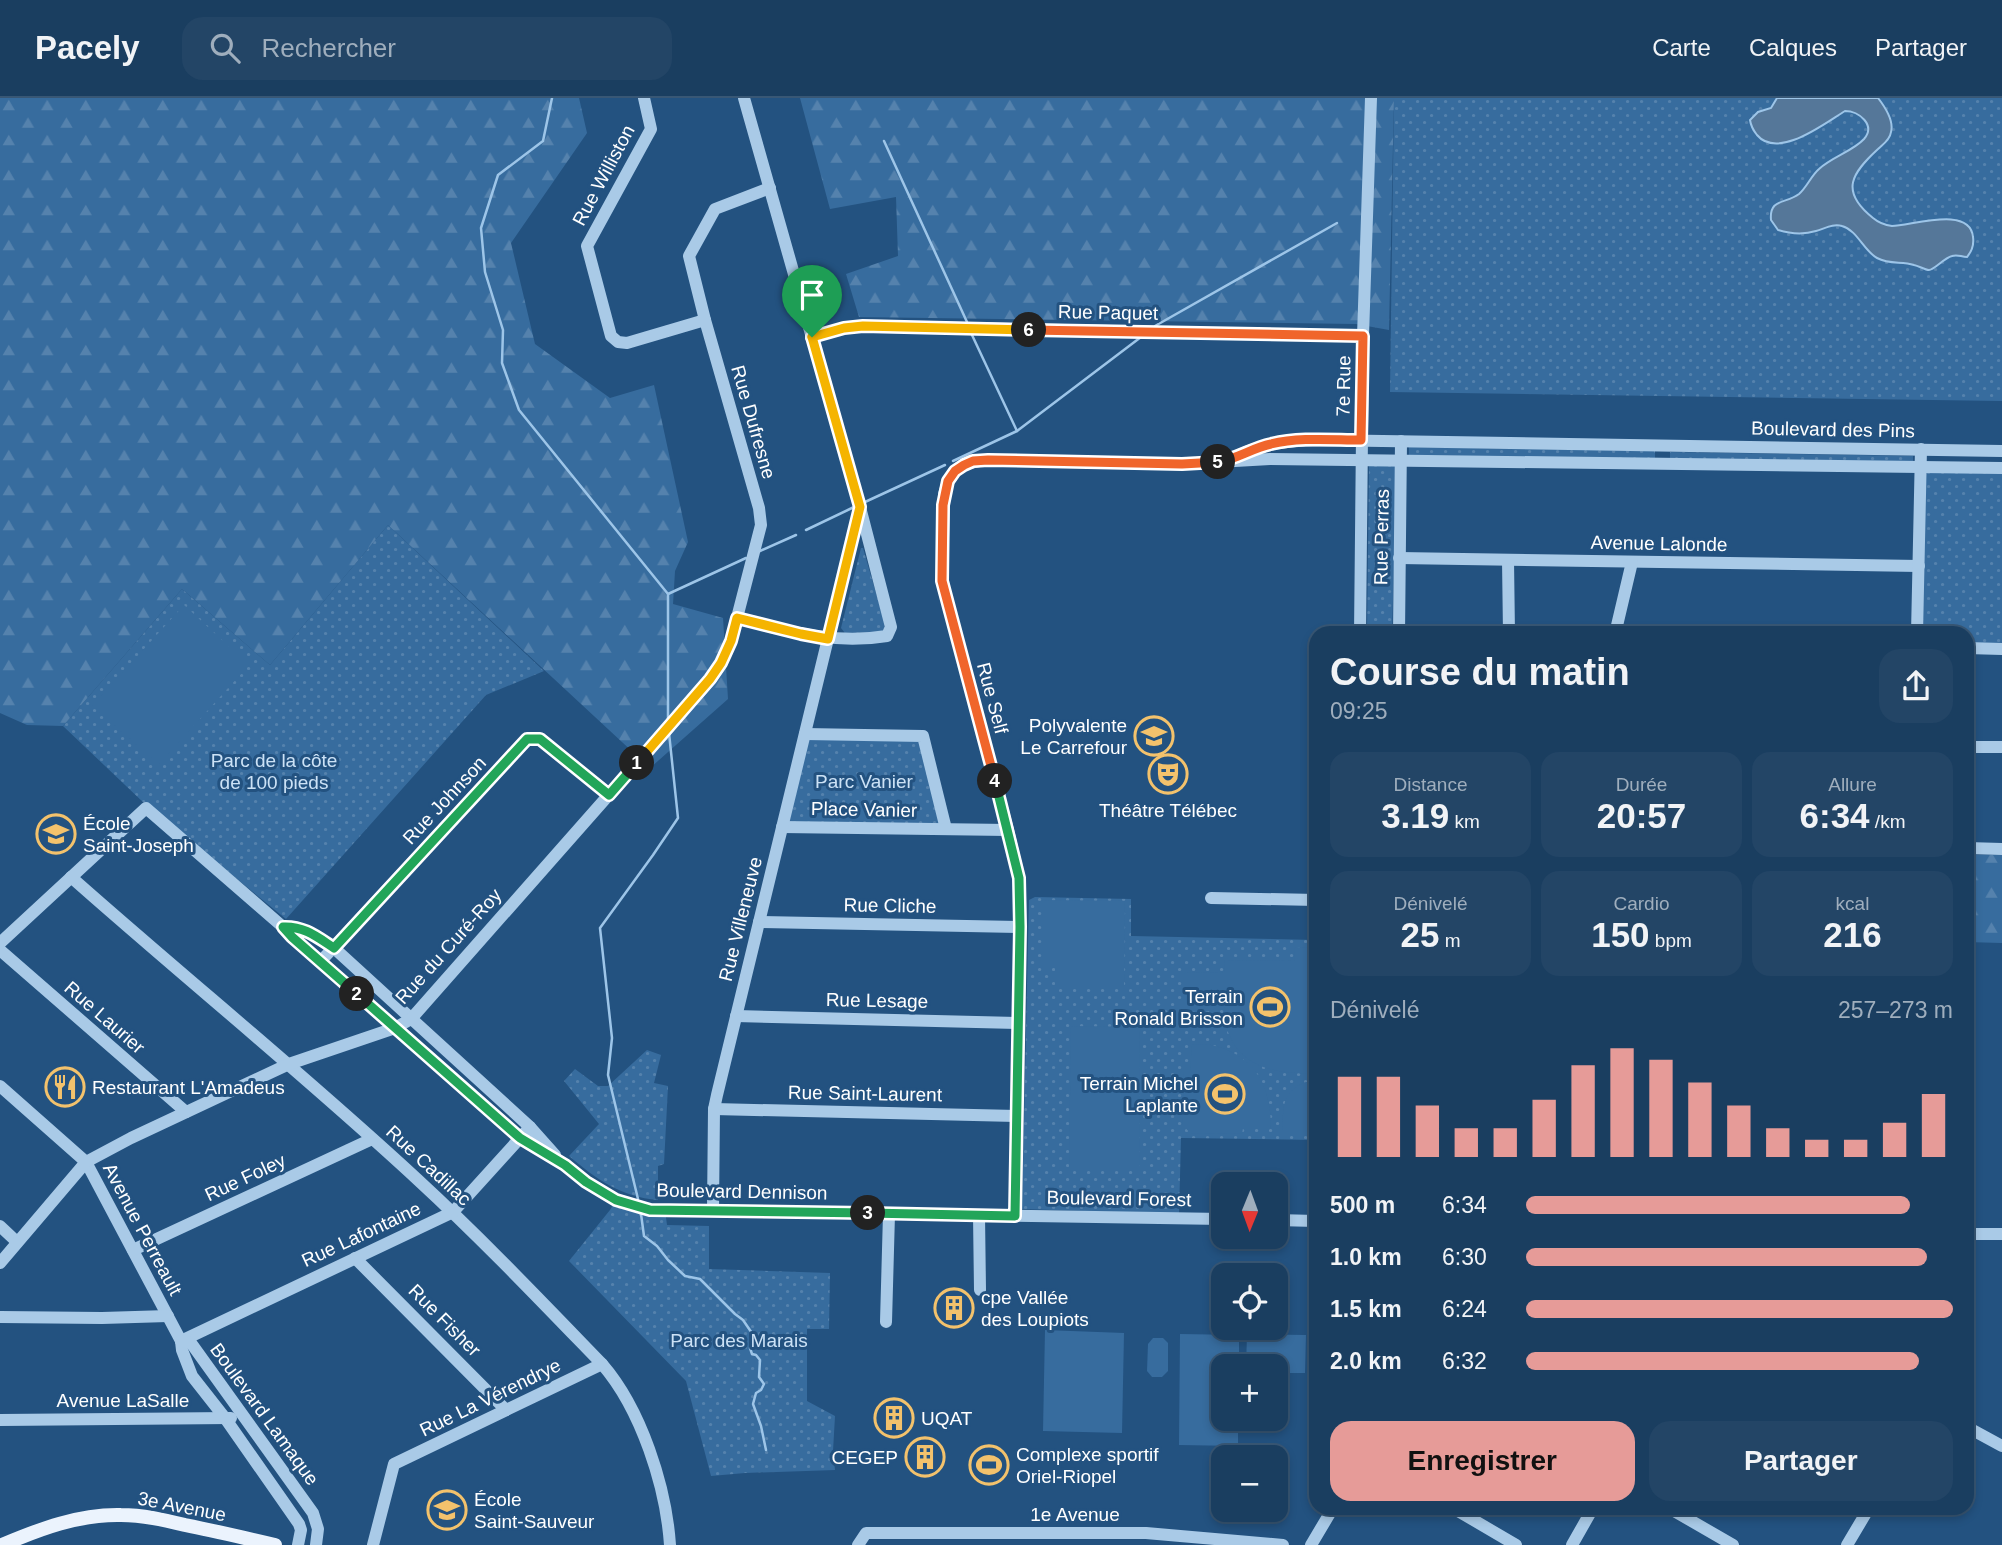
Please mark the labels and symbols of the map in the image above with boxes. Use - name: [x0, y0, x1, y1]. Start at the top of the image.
- street label: Rue Williston: [568, 121, 639, 229]
- pin: [782, 265, 842, 337]
- street label: Rue Paquet: [1058, 301, 1159, 324]
- pin: 6: [1012, 313, 1046, 348]
- street label: 7e Rue: [1332, 355, 1355, 417]
- street label: Rue Dufresne: [727, 363, 780, 481]
- street label: Boulevard des Pins: [1751, 418, 1915, 441]
- pin: 5: [1200, 444, 1236, 480]
- street label: Rue Perras: [1370, 489, 1393, 585]
- street label: Avenue Lalonde: [1590, 532, 1728, 555]
- street label: Rue Self: [973, 660, 1012, 737]
- place label: Polyvalente Le Carrefour: [1020, 715, 1128, 758]
- school or university icon: Polyvalente Le Carrefour: [1133, 715, 1175, 757]
- pin: 1: [620, 746, 654, 780]
- park label: Parc de la côte de 100 pieds: [211, 750, 337, 793]
- street label: Rue Johnson: [399, 752, 490, 848]
- theatre icon: Théâtre Télébec: [1147, 753, 1189, 795]
- pin: 4: [978, 764, 1012, 798]
- park label: Parc Vanier: [815, 771, 914, 792]
- street label: Place Vanier: [811, 798, 918, 821]
- place label: Théâtre Télébec: [1099, 800, 1237, 821]
- school or university icon: École Saint-Joseph: [35, 813, 77, 855]
- place label: École Saint-Joseph: [83, 813, 194, 856]
- street label: Rue Villeneuve: [715, 855, 766, 984]
- street label: Rue du Curé-Roy: [391, 884, 506, 1008]
- street label: Rue Cliche: [843, 894, 937, 917]
- pin: 2: [340, 976, 374, 1012]
- street label: Rue Laurier: [60, 977, 150, 1058]
- place label: Terrain Ronald Brisson: [1114, 986, 1243, 1029]
- sports icon: Terrain Ronald Brisson: [1249, 986, 1291, 1028]
- street label: Rue Lesage: [826, 989, 928, 1012]
- restaurant icon: Restaurant L'Amadeus: [44, 1066, 86, 1108]
- place label: Terrain Michel Laplante: [1080, 1073, 1198, 1116]
- sports icon: Terrain Michel Laplante: [1204, 1073, 1246, 1115]
- place label: Restaurant L'Amadeus: [92, 1077, 285, 1098]
- street label: Rue Saint-Laurent: [788, 1082, 943, 1105]
- street label: Rue Cadillac: [382, 1121, 475, 1210]
- street label: Rue Foley: [202, 1149, 289, 1205]
- street label: Avenue Perreault: [99, 1160, 187, 1299]
- north arrow: [1211, 1172, 1288, 1250]
- street label: Boulevard Dennison: [656, 1180, 828, 1203]
- street label: Boulevard Forest: [1046, 1187, 1192, 1210]
- pin: 3: [850, 1196, 886, 1230]
- street label: Rue Lafontaine: [298, 1198, 424, 1271]
- street label: Rue Fisher: [404, 1280, 485, 1361]
- building icon: cpe Vallée des Loupiots: [933, 1287, 975, 1329]
- place label: cpe Vallée des Loupiots: [981, 1287, 1089, 1330]
- park label: Parc des Marais: [670, 1330, 808, 1351]
- street label: Boulevard Lamaque: [206, 1339, 323, 1489]
- street label: Rue La Vérendrye: [416, 1354, 564, 1441]
- street label: Avenue LaSalle: [57, 1390, 189, 1411]
- building icon: UQAT: [873, 1397, 915, 1439]
- place label: UQAT: [921, 1408, 973, 1429]
- building icon: CEGEP: [904, 1436, 946, 1478]
- sports icon: Complexe sportif Oriel-Riopel: [968, 1444, 1010, 1486]
- place label: Complexe sportif Oriel-Riopel: [1016, 1444, 1159, 1487]
- place label: CEGEP: [831, 1447, 898, 1468]
- street label: 3e Avenue: [136, 1488, 228, 1525]
- school or university icon: École Saint-Sauveur: [426, 1489, 468, 1531]
- place label: École Saint-Sauveur: [474, 1489, 595, 1532]
- street label: 1e Avenue: [1030, 1504, 1120, 1525]

